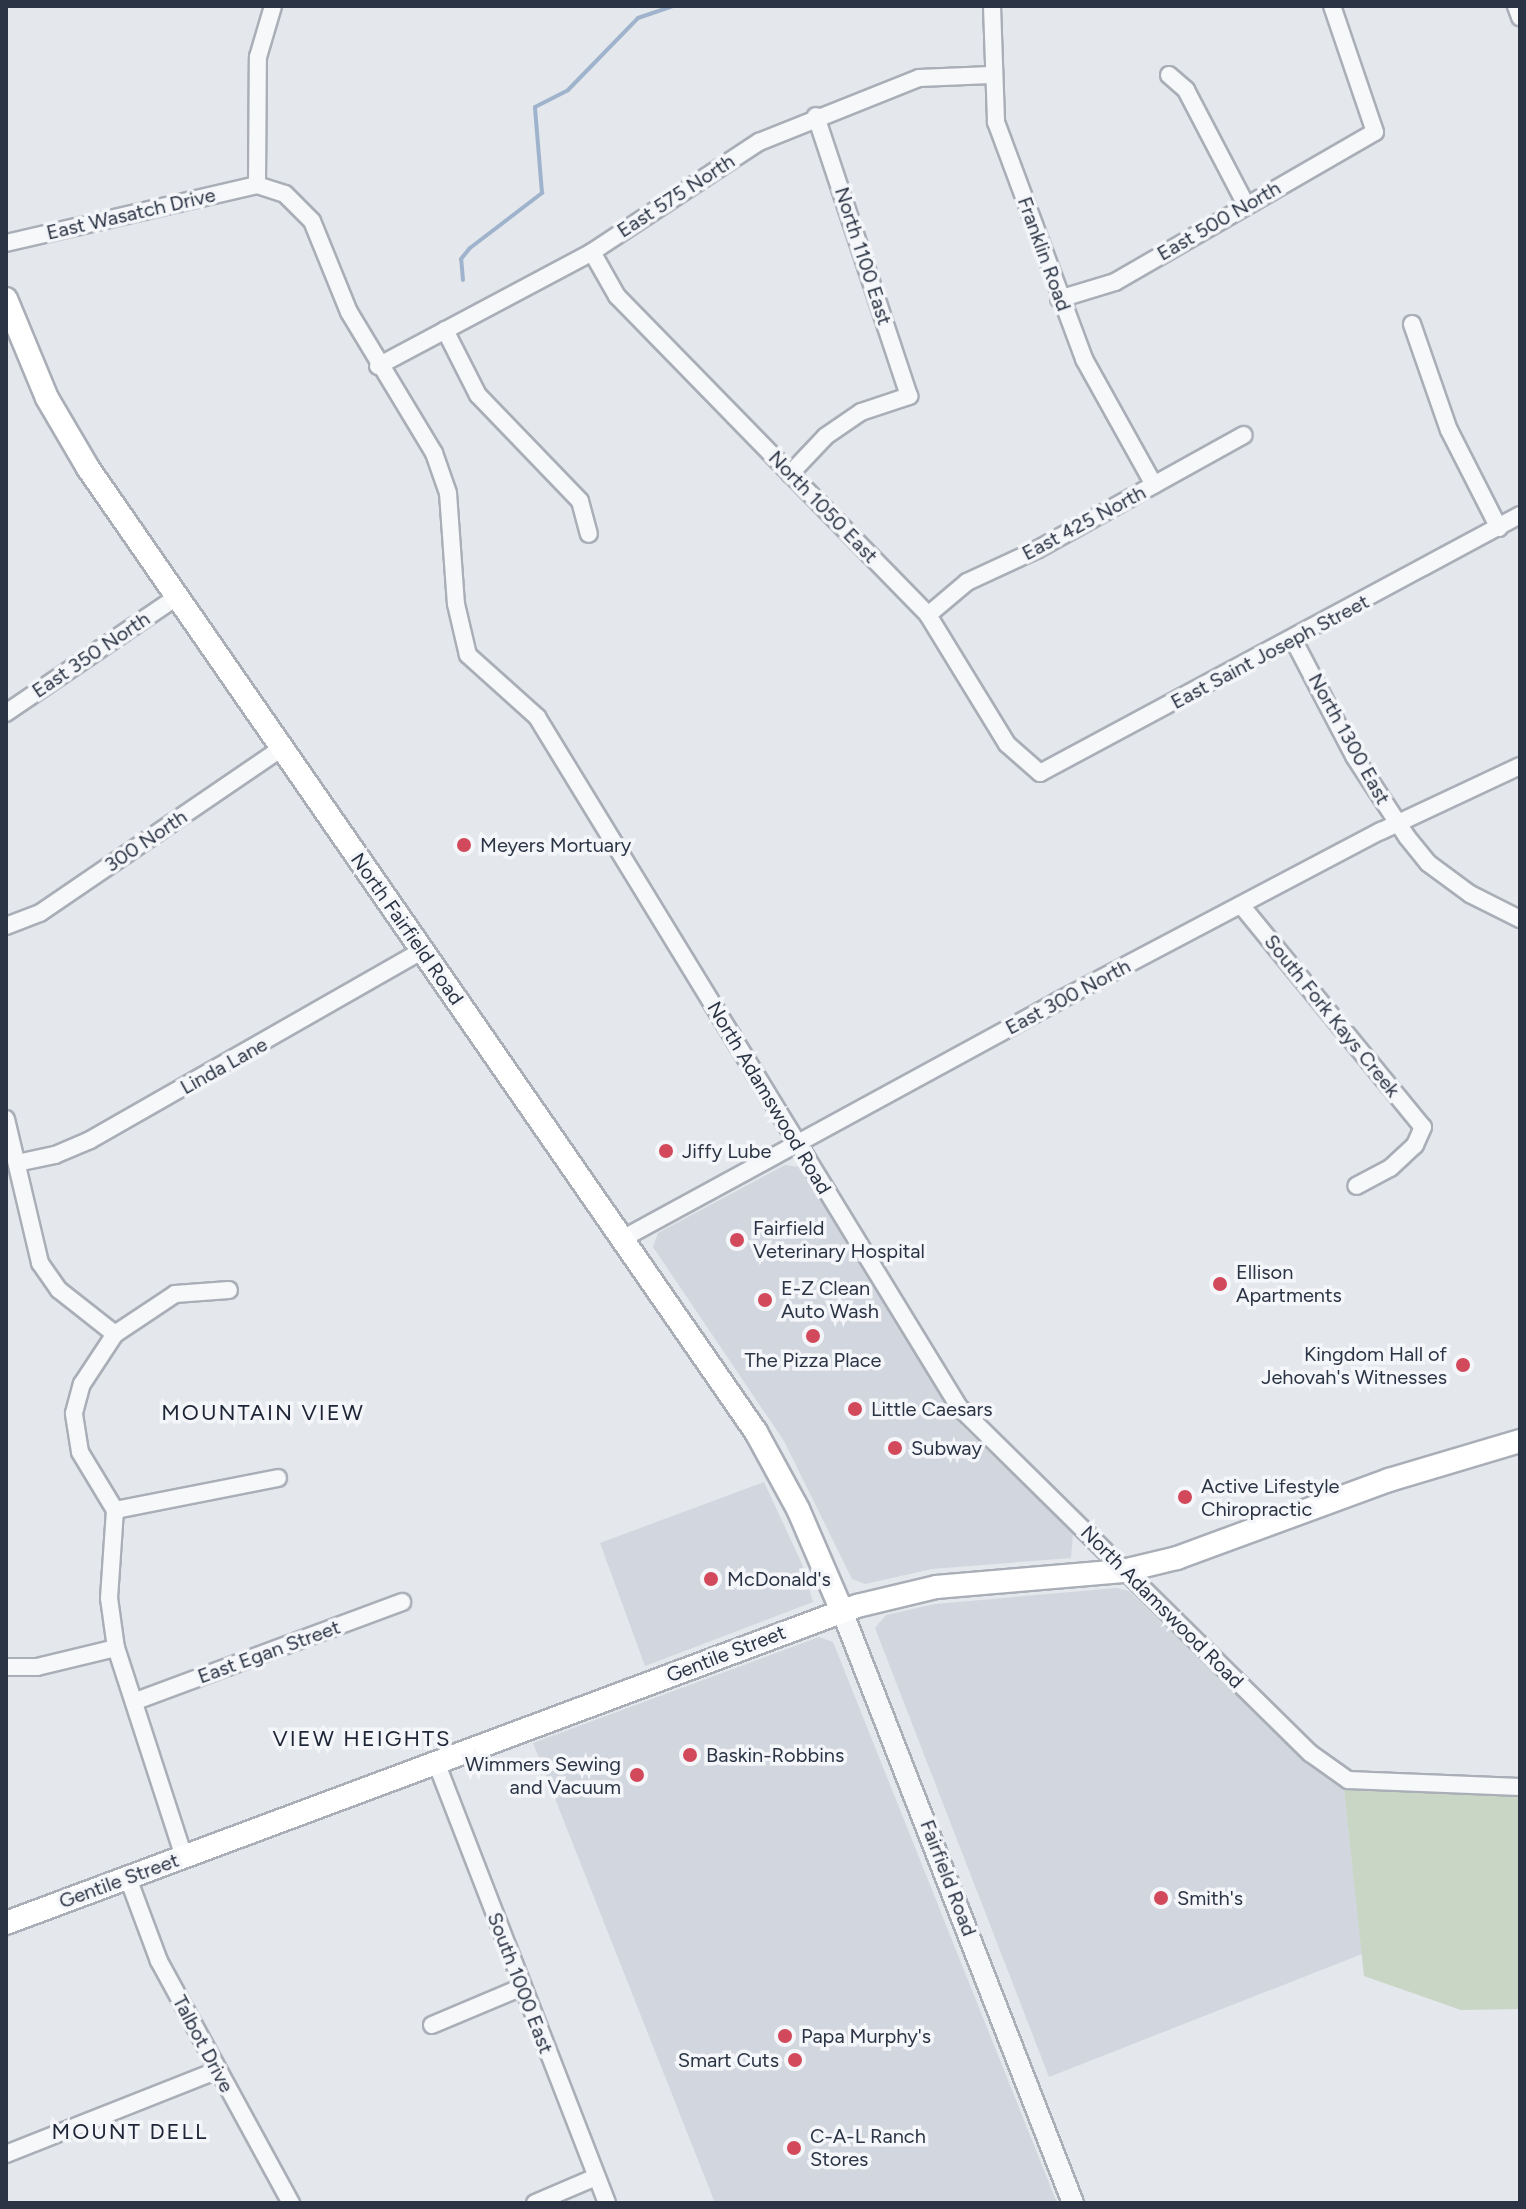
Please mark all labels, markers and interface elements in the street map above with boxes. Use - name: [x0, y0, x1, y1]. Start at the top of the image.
- street label: East 575 North: [613, 149, 739, 243]
- street label: East 500 North: [1153, 176, 1285, 266]
- street label: East Wasatch Drive: [44, 183, 218, 245]
- street label: North 1100 East: [829, 184, 897, 328]
- street label: Franklin Road: [1012, 194, 1076, 314]
- street label: North 1050 East: [763, 446, 883, 568]
- street label: East 425 North: [1018, 480, 1150, 566]
- street label: East Saint Joseph Street: [1167, 590, 1373, 714]
- street label: East 350 North: [28, 607, 154, 703]
- street label: North 1300 East: [1303, 669, 1395, 809]
- street label: 300 North: [100, 805, 192, 877]
- place label: Meyers Mortuary: [480, 833, 631, 857]
- marker: Meyers Mortuary: [455, 836, 473, 854]
- street label: North Fairfield Road: [346, 848, 468, 1010]
- street label: South Fork Kays Creek: [1259, 930, 1405, 1102]
- street label: East 300 North: [1001, 954, 1135, 1040]
- street label: North Adamswood Road: [702, 997, 836, 1199]
- street label: Linda Lane: [176, 1032, 272, 1100]
- place label: Jiffy Lube: [682, 1139, 771, 1163]
- marker: Jiffy Lube: [657, 1142, 675, 1160]
- place label: Fairfield Veterinary Hospital: [753, 1216, 925, 1263]
- marker: Fairfield Veterinary Hospital: [728, 1231, 746, 1249]
- place label: Ellison Apartments: [1236, 1260, 1342, 1307]
- marker: Ellison Apartments: [1211, 1275, 1229, 1293]
- place label: E-Z Clean Auto Wash: [781, 1276, 879, 1323]
- marker: E-Z Clean Auto Wash: [756, 1291, 774, 1309]
- marker: The Pizza Place: [804, 1327, 822, 1345]
- place label: Kingdom Hall of Jehovah's Witnesses: [1261, 1342, 1447, 1389]
- place label: The Pizza Place: [745, 1348, 881, 1372]
- marker: Kingdom Hall of Jehovah's Witnesses: [1454, 1356, 1472, 1374]
- place label: Little Caesars: [871, 1397, 993, 1421]
- district label: MOUNTAIN VIEW: [161, 1400, 365, 1426]
- marker: Little Caesars: [846, 1400, 864, 1418]
- place label: Subway: [911, 1436, 982, 1460]
- marker: Subway: [886, 1439, 904, 1457]
- place label: Active Lifestyle Chiropractic: [1201, 1474, 1339, 1521]
- marker: Active Lifestyle Chiropractic: [1176, 1488, 1194, 1506]
- street label: North Adamswood Road: [1076, 1521, 1248, 1693]
- place label: McDonald's: [727, 1567, 831, 1591]
- marker: McDonald's: [702, 1570, 720, 1588]
- street label: East Egan Street: [195, 1615, 343, 1689]
- street label: Gentile Street: [663, 1620, 789, 1688]
- district label: VIEW HEIGHTS: [272, 1726, 452, 1752]
- place label: Baskin-Robbins: [706, 1743, 844, 1767]
- marker: Baskin-Robbins: [681, 1746, 699, 1764]
- place label: Wimmers Sewing and Vacuum: [465, 1752, 621, 1799]
- marker: Wimmers Sewing and Vacuum: [628, 1766, 646, 1784]
- street label: Fairfield Road: [915, 1817, 981, 1939]
- street label: Gentile Street: [56, 1848, 182, 1914]
- place label: Smith's: [1177, 1886, 1243, 1910]
- marker: Smith's: [1152, 1889, 1170, 1907]
- street label: South 1000 East: [482, 1909, 558, 2057]
- street label: Talbot Drive: [167, 1991, 239, 2097]
- place label: Papa Murphy's: [801, 2024, 931, 2048]
- marker: Papa Murphy's: [776, 2027, 794, 2045]
- place label: Smart Cuts: [678, 2048, 779, 2072]
- marker: Smart Cuts: [786, 2051, 804, 2069]
- district label: MOUNT DELL: [52, 2119, 208, 2145]
- place label: C-A-L Ranch Stores: [810, 2124, 926, 2171]
- marker: C-A-L Ranch Stores: [785, 2139, 803, 2157]

